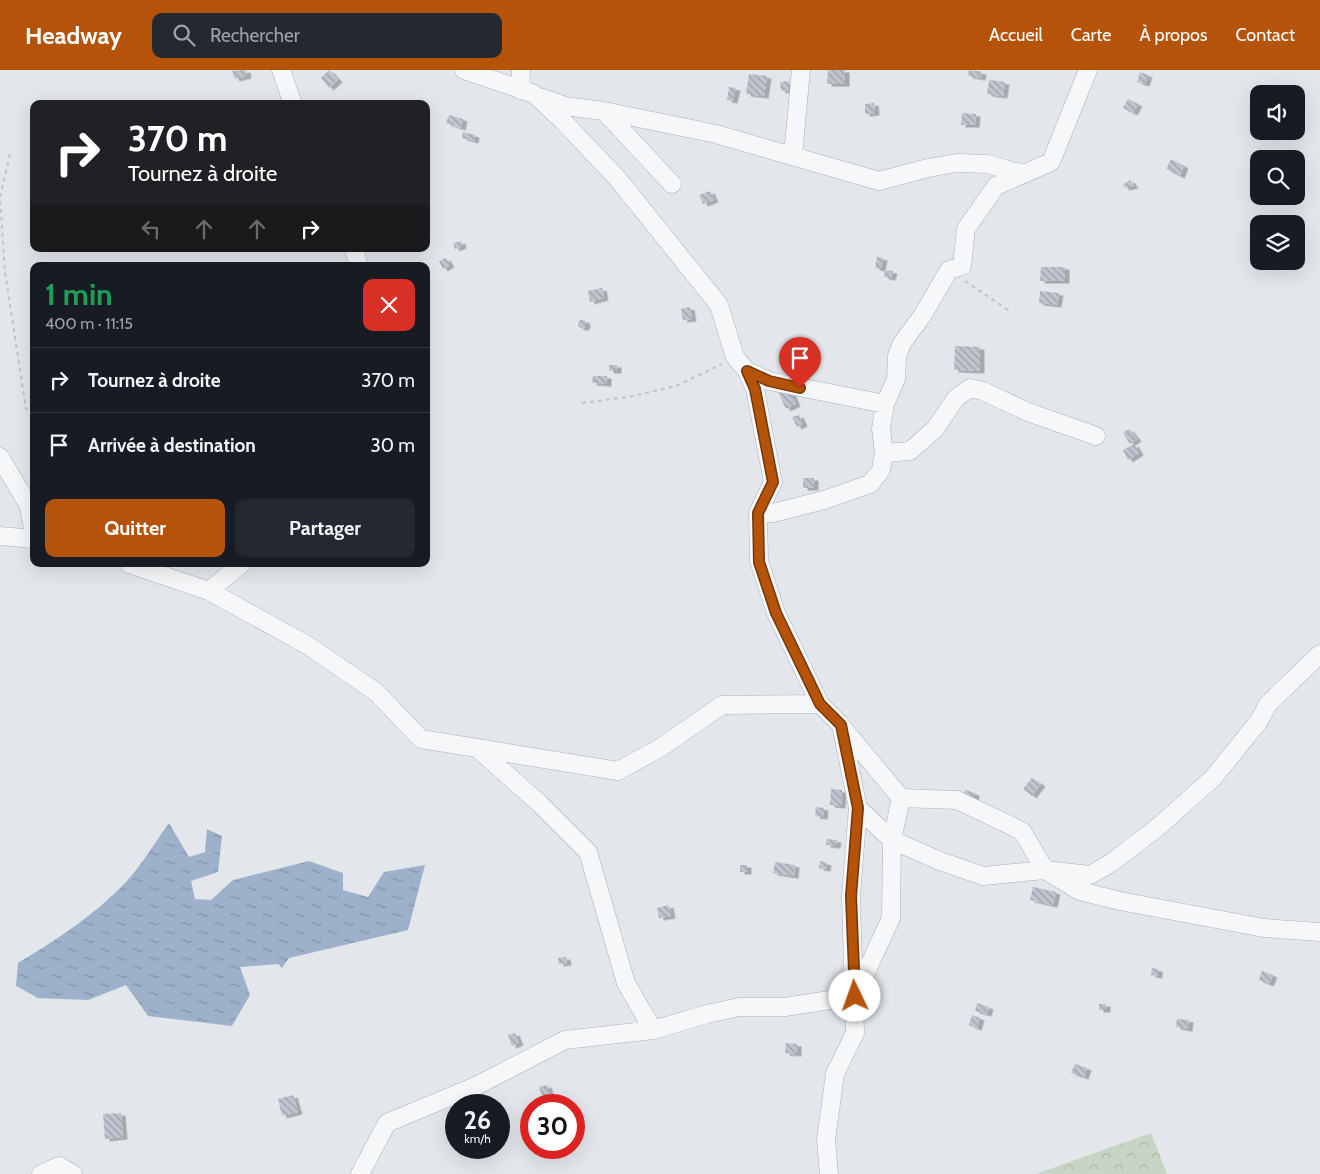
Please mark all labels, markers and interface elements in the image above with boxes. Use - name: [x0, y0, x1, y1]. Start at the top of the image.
- search box: [152, 13, 502, 58]
- text: Headway: [25, 21, 122, 50]
- icon: search: [170, 21, 198, 49]
- text: Rechercher: [210, 24, 300, 47]
- text: Accueil: [989, 24, 1043, 46]
- text: Carte: [1071, 24, 1111, 46]
- text: À propos: [1139, 24, 1207, 46]
- text: Contact: [1235, 24, 1295, 46]
- map controls: [1250, 85, 1305, 270]
- button: sound: [1250, 85, 1305, 140]
- text: 370 m: [128, 117, 227, 160]
- icon: right: [45, 120, 110, 185]
- button: search: [1250, 150, 1305, 205]
- text: Tournez à droite: [128, 160, 277, 187]
- icon: left: [137, 215, 165, 243]
- icon: ahead: [190, 215, 218, 243]
- icon: ahead: [243, 215, 271, 243]
- icon: right: [296, 215, 324, 243]
- button: layers: [1250, 215, 1305, 270]
- text: 1 min: [45, 276, 113, 313]
- button: close: [363, 279, 415, 331]
- text: 400 m · 11:15: [45, 314, 133, 333]
- pin: [779, 337, 821, 388]
- icon: arrive: [786, 344, 814, 372]
- icon: right: [45, 366, 73, 394]
- text: Tournez à droite: [88, 369, 221, 392]
- text: 370 m: [361, 369, 415, 392]
- icon: arrive: [45, 431, 73, 459]
- text: Arrivée à destination: [88, 434, 256, 457]
- text: 30 m: [371, 434, 415, 457]
- button: Quitter: [45, 499, 225, 557]
- button: Partager: [235, 499, 415, 557]
- position arrow: [828, 969, 880, 1021]
- speed limit sign: 30: [520, 1094, 585, 1159]
- text: 26: [464, 1105, 491, 1135]
- text: km/h: [464, 1131, 491, 1146]

